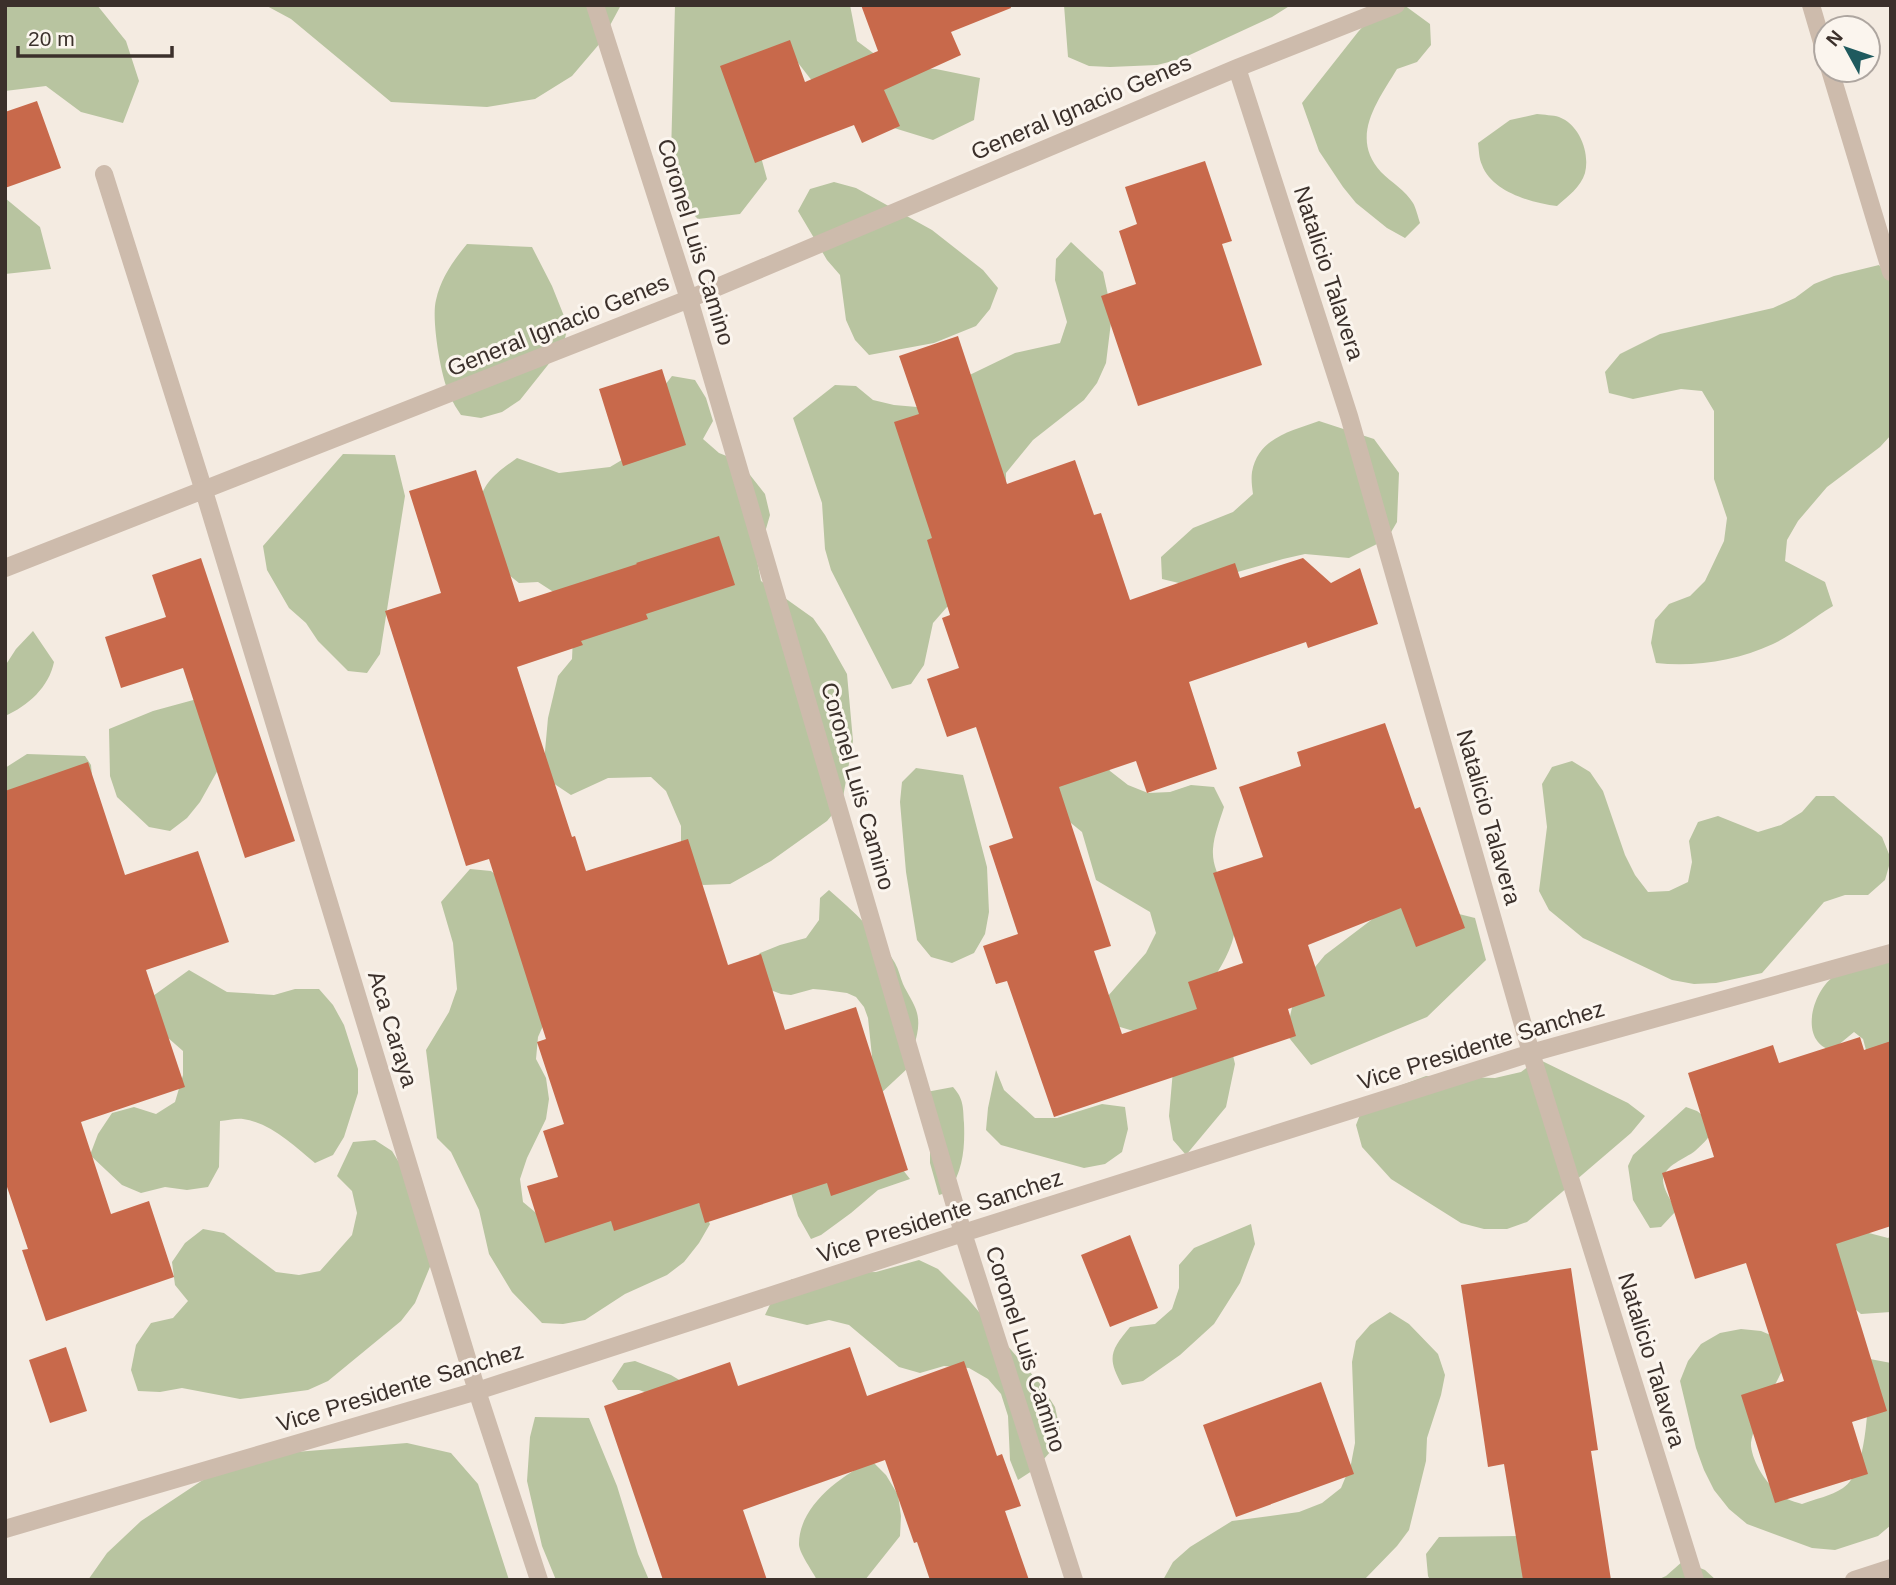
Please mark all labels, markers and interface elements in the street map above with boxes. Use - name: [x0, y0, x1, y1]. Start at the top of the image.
- scale bar: [18, 14, 172, 58]
- north arrow: [1812, 14, 1882, 84]
- text: N: [1822, 26, 1847, 50]
- text: 20 m: [28, 27, 75, 50]
- street label: General Ignacio Genes: [967, 49, 1195, 165]
- street label: Coronel Luis Camino: [652, 136, 740, 348]
- street label: Natalicio Talavera: [1289, 183, 1369, 363]
- street label: General Ignacio Genes: [443, 269, 673, 381]
- street label: Coronel Luis Camino: [816, 679, 900, 893]
- street label: Natalicio Talavera: [1452, 726, 1527, 908]
- street label: Aca Caraya: [363, 968, 423, 1090]
- street label: Vice Presidente Sanchez: [1355, 995, 1607, 1095]
- street label: Vice Presidente Sanchez: [814, 1164, 1066, 1268]
- street label: Coronel Luis Camino: [980, 1243, 1072, 1455]
- street label: Natalicio Talavera: [1613, 1270, 1691, 1451]
- street label: Vice Presidente Sanchez: [274, 1337, 526, 1437]

